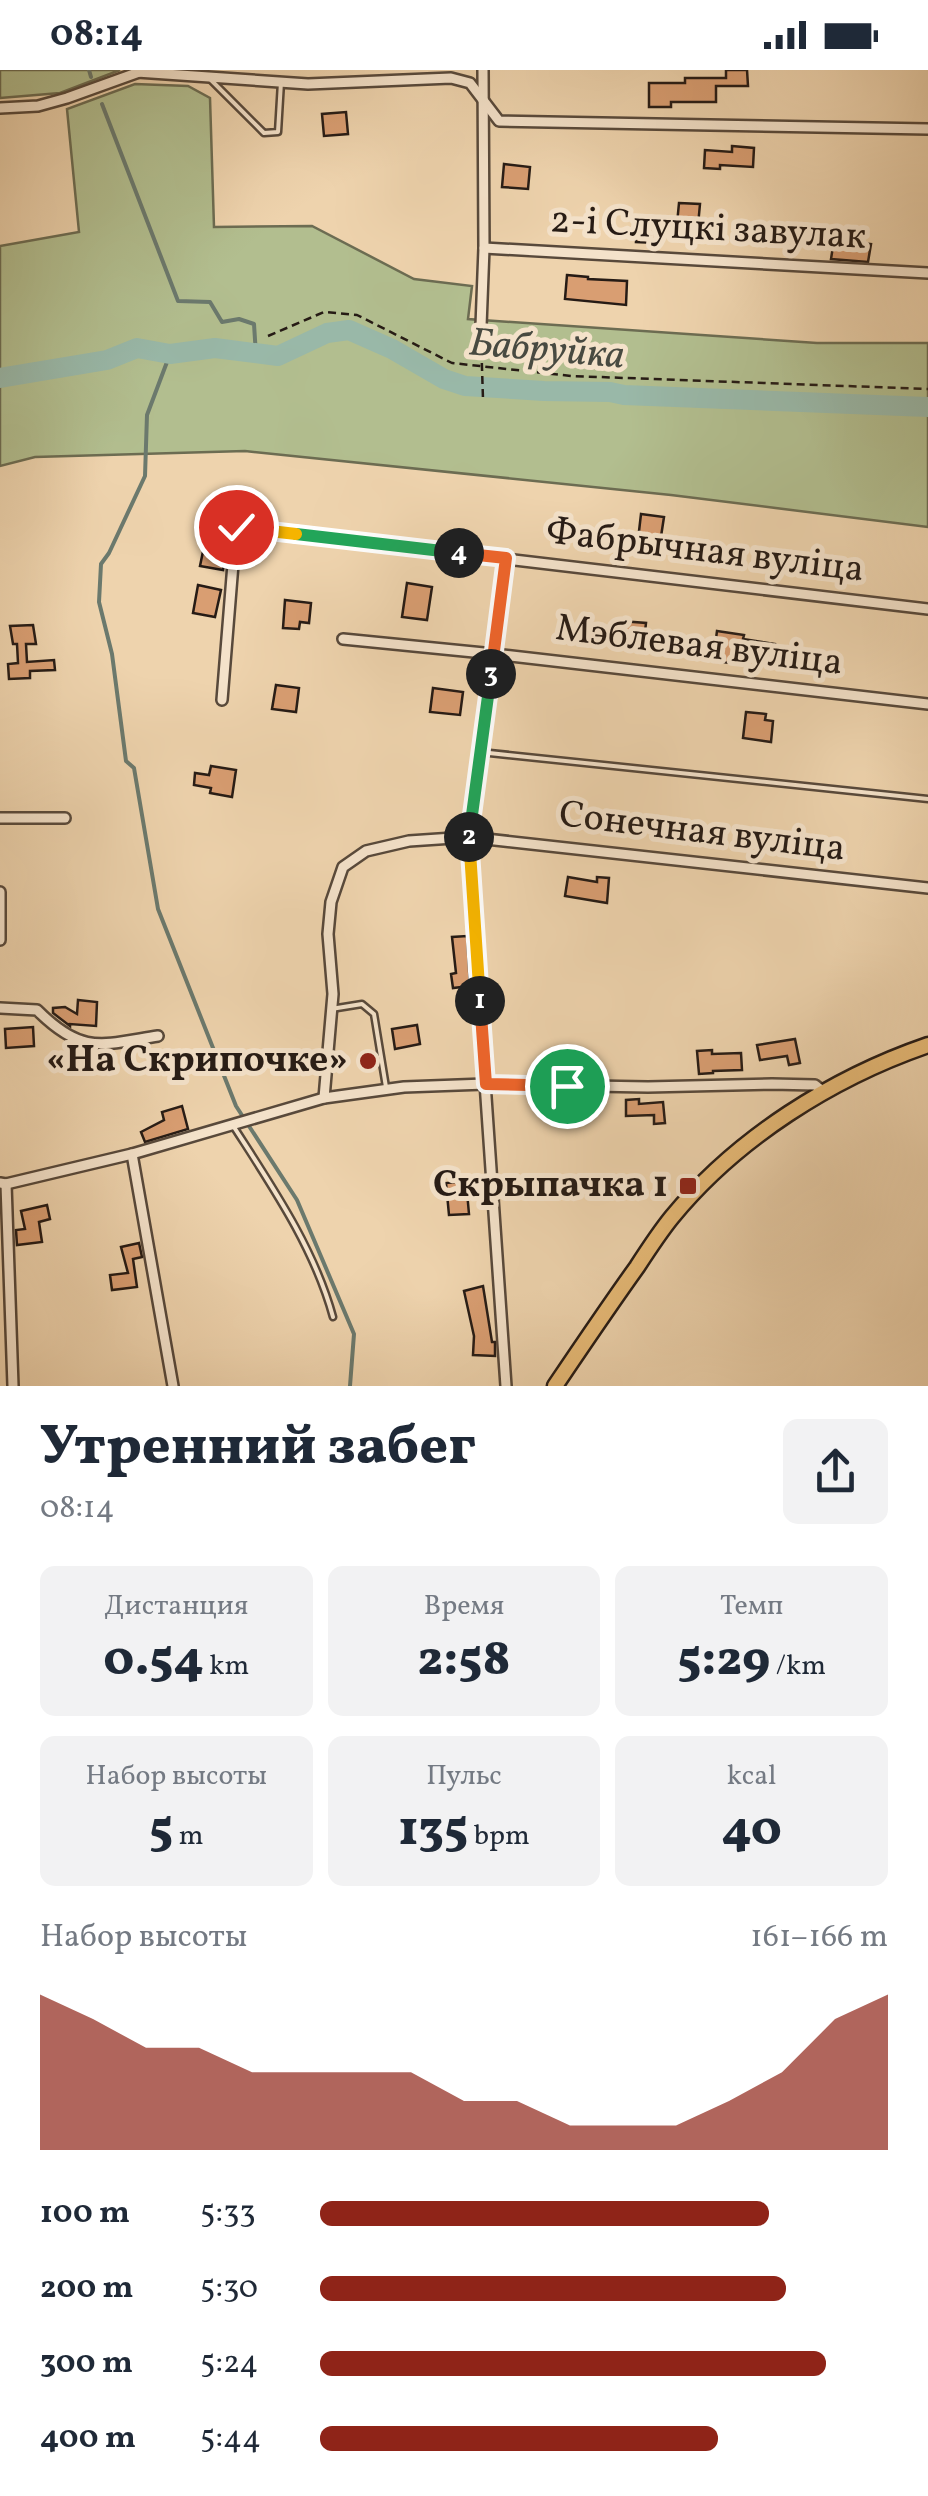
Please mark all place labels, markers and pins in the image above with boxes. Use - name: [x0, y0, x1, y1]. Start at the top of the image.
- pin: [194, 485, 279, 570]
- pin: 4: [434, 528, 484, 578]
- pin: 3: [466, 649, 516, 699]
- pin: 2: [444, 812, 494, 862]
- pin: 1: [455, 976, 505, 1026]
- place label: «На Скрипочке»: [46, 1035, 348, 1088]
- pin: [525, 1044, 610, 1129]
- marker: «На Скрипочке»: [357, 1050, 379, 1072]
- place label: Скрыпачка 1: [433, 1160, 668, 1213]
- marker: Скрыпачка 1: [677, 1175, 699, 1197]

